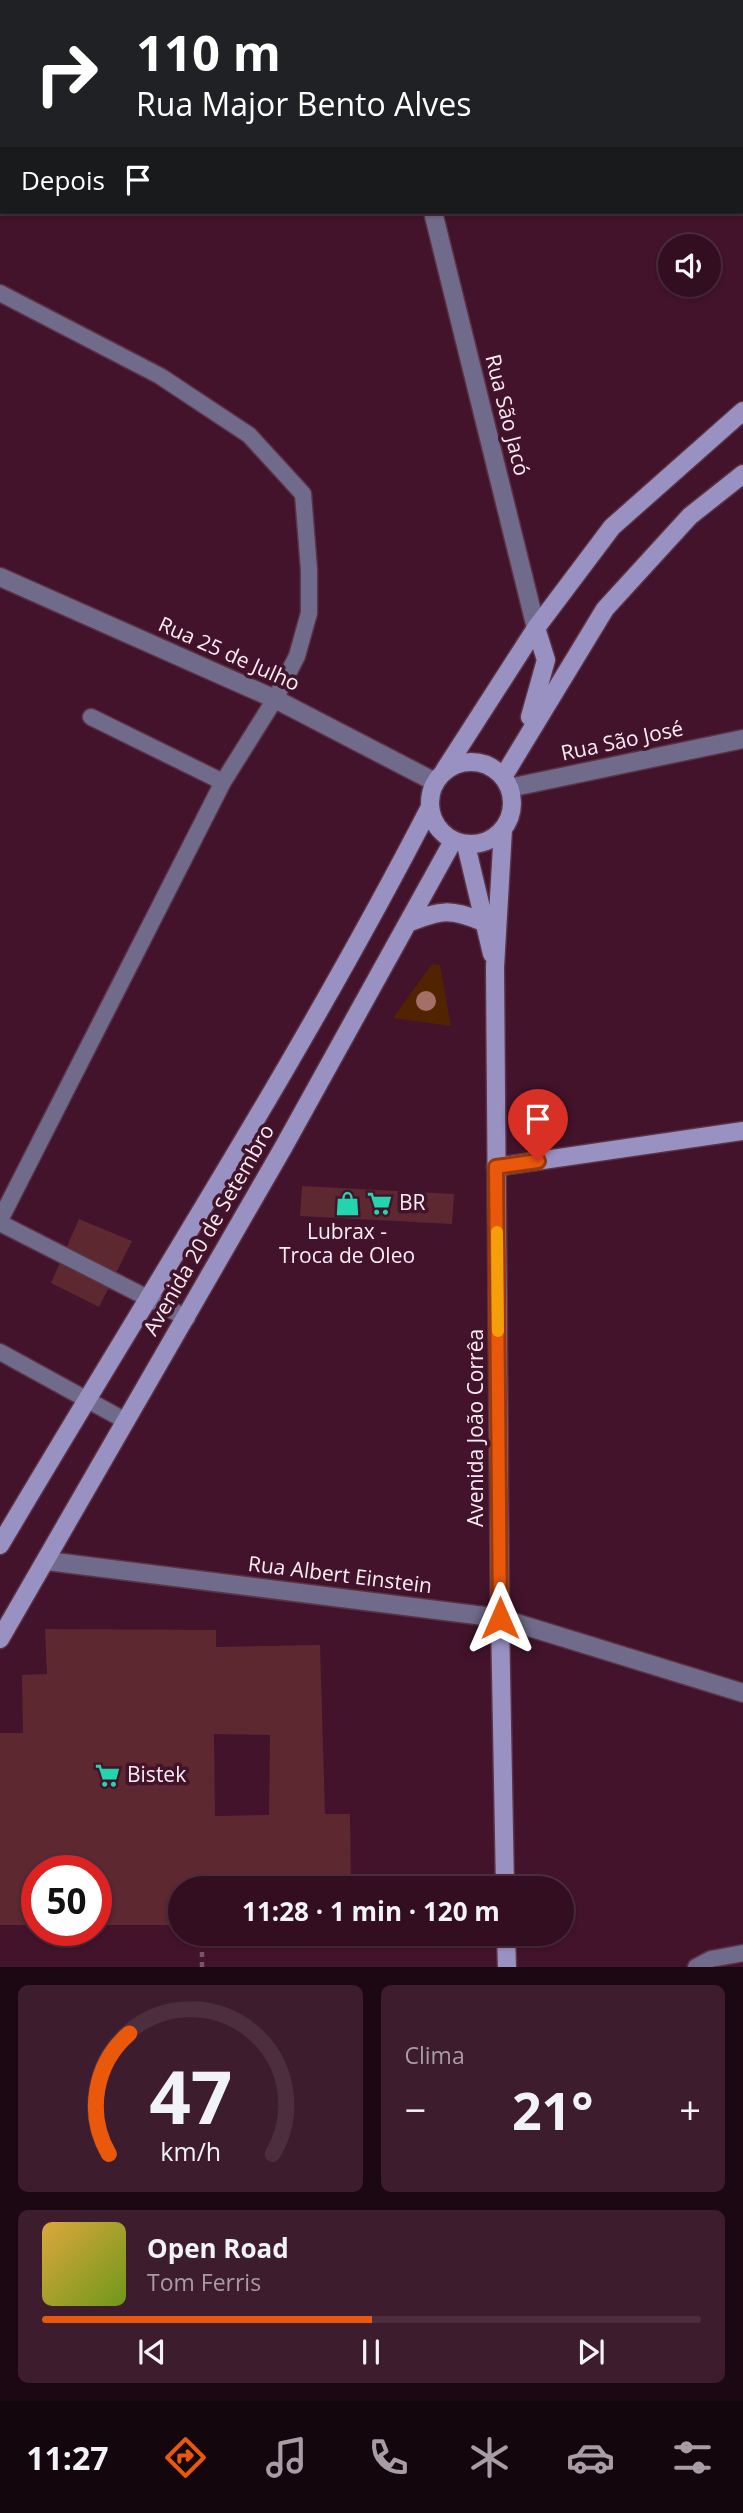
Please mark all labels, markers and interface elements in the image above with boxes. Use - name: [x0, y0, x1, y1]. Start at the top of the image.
- text: 110 m: [136, 19, 281, 85]
- icon: right: [21, 28, 112, 119]
- text: Rua Major Bento Alves: [136, 82, 472, 125]
- icon: arrive: [119, 161, 157, 199]
- text: Depois: [21, 162, 105, 198]
- map controls: [658, 234, 721, 297]
- button: sound: [658, 234, 721, 297]
- street label: Rua São Jacó: [479, 351, 537, 478]
- street label: Rua 25 de Julho: [154, 609, 304, 697]
- street label: Rua São José: [558, 713, 686, 767]
- pin: [508, 1089, 568, 1161]
- icon: arrive: [519, 1100, 557, 1138]
- street label: Avenida 20 de Setembro: [136, 1119, 280, 1340]
- place label: BR: [399, 1188, 426, 1216]
- shop icon: Lubrax - Troca de Oleo: [333, 1189, 361, 1217]
- supermarket icon: BR: [365, 1189, 393, 1217]
- place label: Lubrax - Troca de Oleo: [279, 1217, 415, 1269]
- street label: Avenida João Corrêa: [461, 1329, 489, 1527]
- street label: Rua Albert Einstein: [247, 1549, 434, 1599]
- position arrow: [463, 1581, 537, 1655]
- place label: Bistek: [127, 1760, 186, 1788]
- supermarket icon: Bistek: [93, 1761, 121, 1789]
- speed limit sign: 50: [21, 1855, 112, 1946]
- text: 11:28 · 1 min · 120 m: [242, 1893, 500, 1929]
- text: Clima: [405, 2039, 465, 2071]
- text: 47: [149, 2047, 232, 2146]
- text: 21°: [512, 2074, 594, 2145]
- text: −: [405, 2083, 426, 2135]
- text: +: [679, 2083, 701, 2135]
- text: km/h: [160, 2134, 221, 2168]
- text: Open Road: [147, 2230, 289, 2266]
- text: Tom Ferris: [147, 2266, 261, 2298]
- icon: previous: [133, 2333, 171, 2371]
- icon: pause: [352, 2333, 390, 2371]
- icon: next: [572, 2333, 610, 2371]
- icon: directions: [161, 2433, 210, 2482]
- icon: music: [262, 2433, 311, 2482]
- icon: phone: [364, 2433, 413, 2482]
- icon: climate: [465, 2433, 514, 2482]
- icon: car: [566, 2433, 615, 2482]
- icon: filters: [668, 2433, 717, 2482]
- text: 11:27: [26, 2436, 109, 2479]

